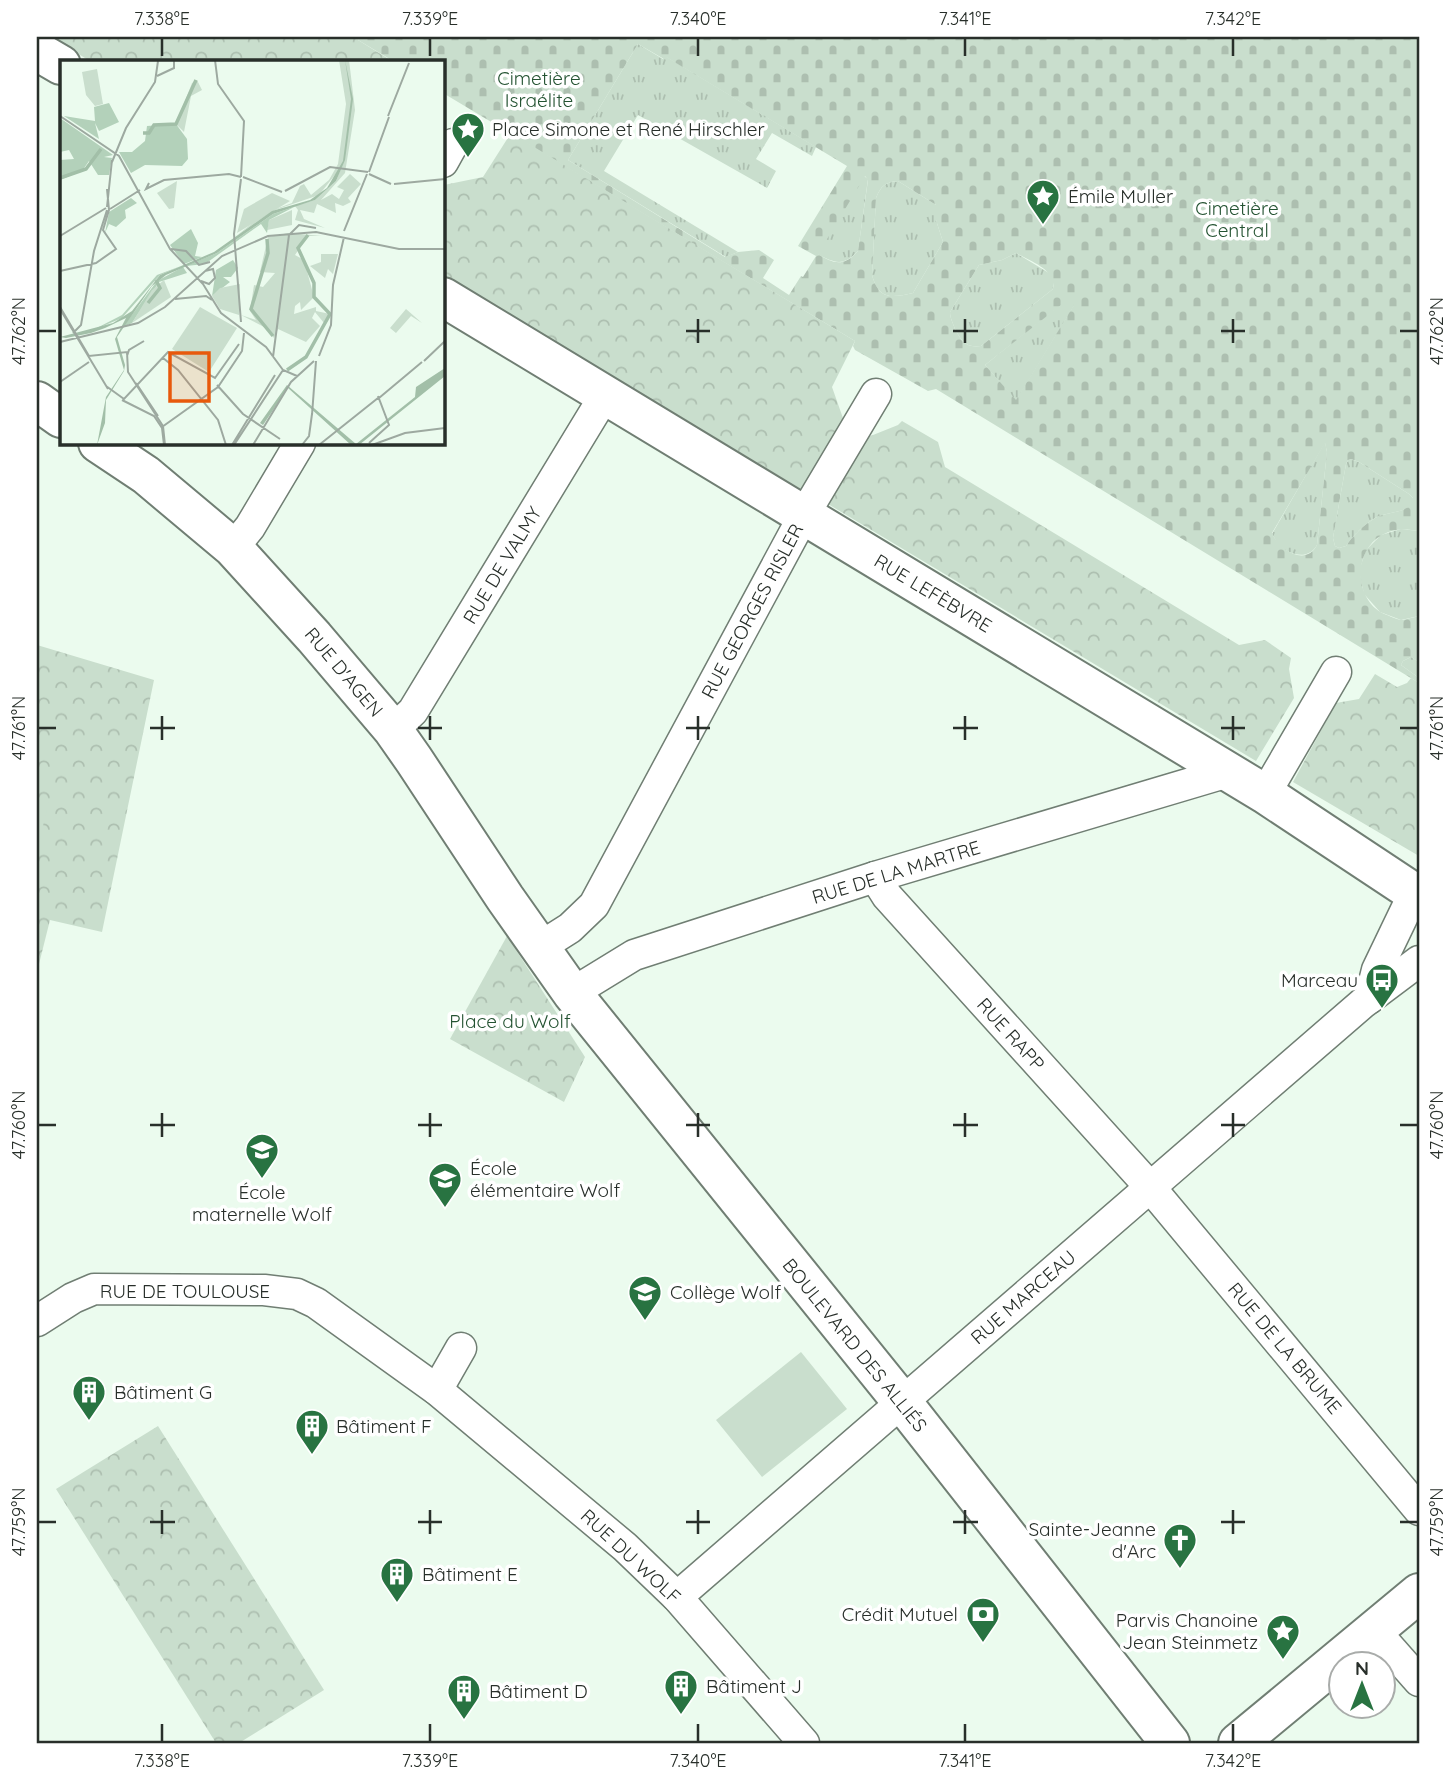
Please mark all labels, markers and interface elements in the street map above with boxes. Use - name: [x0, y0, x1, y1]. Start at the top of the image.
- text: 7.338°E: [134, 7, 190, 30]
- text: 7.339°E: [402, 7, 458, 30]
- text: 7.340°E: [669, 7, 727, 30]
- text: 7.341°E: [938, 7, 992, 30]
- text: 7.342°E: [1205, 7, 1261, 30]
- inset map: [60, 60, 444, 444]
- park label: Cimetière Israélite: [497, 66, 581, 112]
- place icon: Place Simone et René Hirschler: [449, 110, 487, 159]
- place label: Place Simone et René Hirschler: [492, 117, 766, 141]
- place icon: Émile Muller: [1024, 177, 1062, 226]
- place label: Émile Muller: [1068, 184, 1174, 208]
- park label: Cimetière Central: [1195, 196, 1279, 242]
- text: 47.762°N: [7, 297, 30, 365]
- text: 47.762°N: [1425, 297, 1448, 365]
- street label: RUE DE VALMY: [458, 502, 547, 628]
- street label: RUE GEORGES RISLER: [696, 519, 808, 703]
- street label: RUE LEFÈBVRE: [870, 548, 996, 638]
- street label: RUE D'AGEN: [300, 622, 388, 722]
- text: 47.761°N: [7, 696, 30, 760]
- text: 47.761°N: [1425, 696, 1448, 760]
- street label: RUE DE LA MARTRE: [809, 835, 983, 909]
- bus stop icon: Marceau: [1363, 961, 1401, 1010]
- place label: Marceau: [1281, 968, 1358, 992]
- street label: RUE RAPP: [972, 993, 1050, 1075]
- park label: Place du Wolf: [449, 1009, 571, 1033]
- text: 47.760°N: [7, 1091, 30, 1159]
- text: 47.760°N: [1425, 1091, 1448, 1159]
- school or university icon: École maternelle Wolf: [243, 1131, 281, 1180]
- place label: École élémentaire Wolf: [470, 1156, 620, 1202]
- school or university icon: École élémentaire Wolf: [426, 1160, 464, 1209]
- place label: École maternelle Wolf: [192, 1180, 332, 1226]
- street label: RUE MARCEAU: [965, 1245, 1081, 1349]
- street label: BOULEVARD DES ALLIÉS: [778, 1253, 932, 1437]
- school or university icon: Collège Wolf: [626, 1273, 664, 1322]
- street label: RUE DE LA BRUME: [1223, 1277, 1347, 1419]
- street label: RUE DE TOULOUSE: [100, 1279, 270, 1303]
- place label: Collège Wolf: [670, 1280, 781, 1304]
- building icon: Bâtiment G: [70, 1373, 108, 1422]
- place label: Bâtiment G: [114, 1380, 212, 1404]
- building icon: Bâtiment F: [293, 1407, 331, 1456]
- place label: Bâtiment F: [336, 1414, 432, 1438]
- text: 47.759°N: [7, 1488, 30, 1556]
- text: 47.759°N: [1425, 1488, 1448, 1556]
- street label: RUE DU WOLF: [576, 1503, 686, 1609]
- place label: Sainte-Jeanne d'Arc: [1028, 1517, 1156, 1563]
- church icon: Sainte-Jeanne d'Arc: [1161, 1521, 1199, 1570]
- building icon: Bâtiment E: [378, 1555, 416, 1604]
- place label: Bâtiment E: [422, 1562, 518, 1586]
- bank icon: Crédit Mutuel: [964, 1595, 1002, 1644]
- place label: Crédit Mutuel: [842, 1602, 958, 1626]
- place label: Parvis Chanoine Jean Steinmetz: [1116, 1608, 1258, 1654]
- place icon: Parvis Chanoine Jean Steinmetz: [1264, 1612, 1302, 1661]
- north arrow: [1326, 1650, 1396, 1720]
- text: N: [1355, 1656, 1369, 1680]
- building icon: Bâtiment J: [662, 1667, 700, 1716]
- building icon: Bâtiment D: [445, 1672, 483, 1721]
- place label: Bâtiment J: [706, 1674, 802, 1698]
- place label: Bâtiment D: [489, 1679, 588, 1703]
- text: 7.338°E: [134, 1749, 190, 1772]
- text: 7.339°E: [402, 1749, 458, 1772]
- text: 7.340°E: [669, 1749, 727, 1772]
- text: 7.341°E: [938, 1749, 992, 1772]
- text: 7.342°E: [1205, 1749, 1261, 1772]

